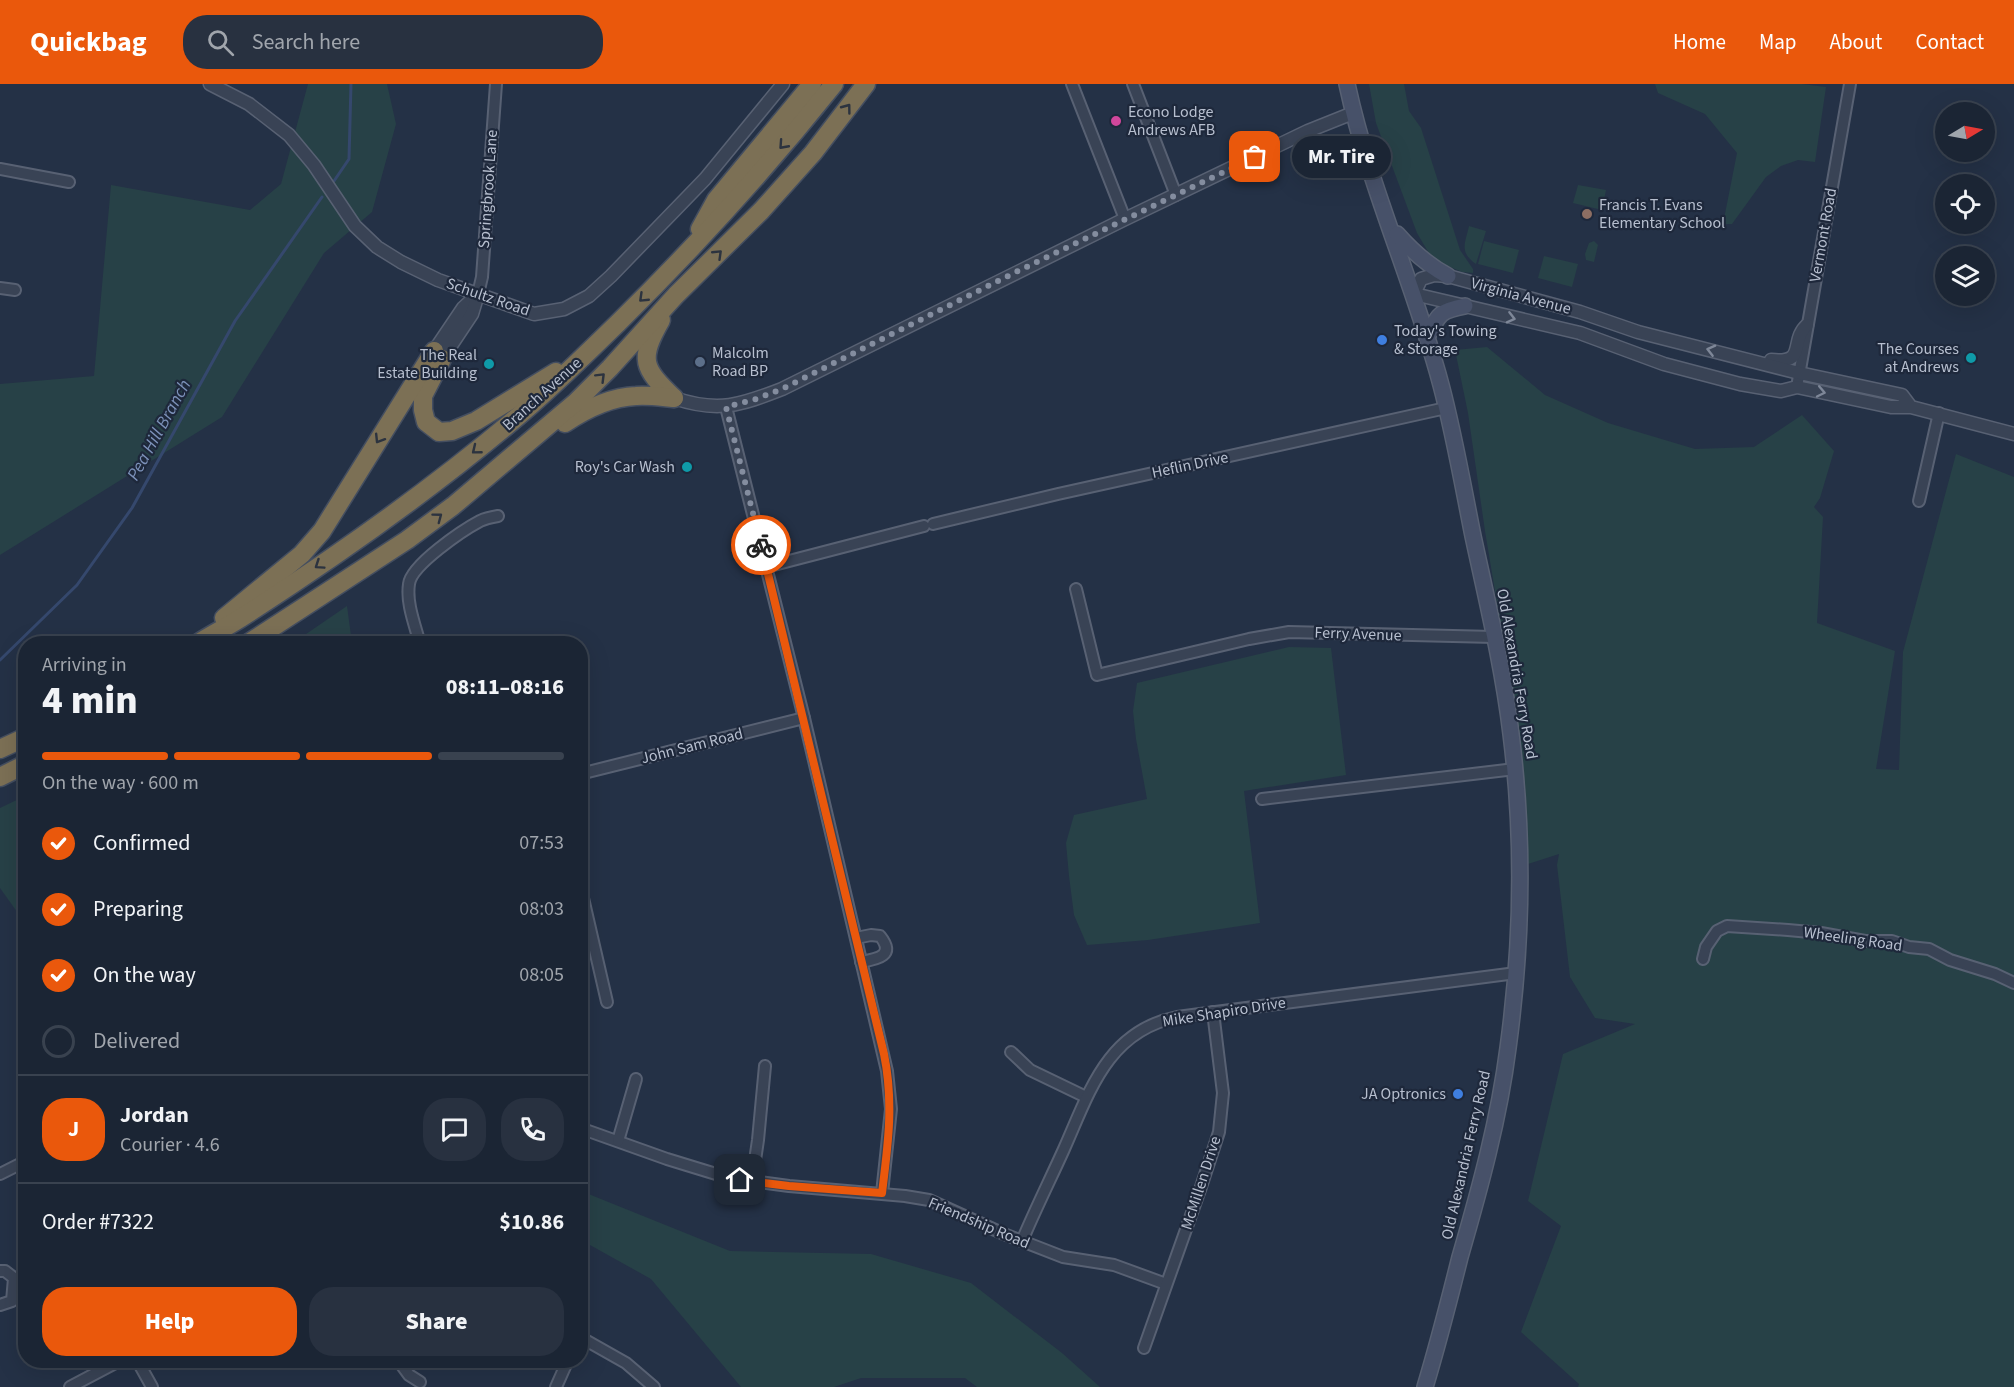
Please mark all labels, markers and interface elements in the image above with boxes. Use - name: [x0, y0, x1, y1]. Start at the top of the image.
- search box: [183, 15, 603, 69]
- text: Quickbag: [30, 22, 147, 62]
- icon: search: [204, 26, 237, 59]
- text: Search here: [252, 26, 360, 58]
- text: Home: [1673, 27, 1726, 57]
- text: Map: [1759, 27, 1797, 57]
- text: About: [1830, 27, 1882, 57]
- text: Contact: [1915, 27, 1984, 57]
- place label: Econo Lodge Andrews AFB: [1128, 101, 1215, 141]
- north arrow: [1935, 102, 1995, 162]
- map controls: [1935, 102, 1995, 306]
- one-way arrow: [840, 104, 851, 115]
- marker: Econo Lodge Andrews AFB: [1109, 114, 1123, 128]
- street label: Springbrook Lane: [473, 129, 503, 249]
- pin: [1229, 131, 1280, 182]
- callout: Mr. Tire: [1291, 136, 1390, 178]
- one-way arrow: [779, 138, 790, 149]
- icon: bag: [1238, 140, 1271, 173]
- text: Mr. Tire: [1308, 143, 1375, 171]
- button: locate: [1935, 174, 1995, 234]
- street label: Vermont Road: [1804, 186, 1842, 284]
- place label: Francis T. Evans Elementary School: [1599, 194, 1725, 234]
- marker: Francis T. Evans Elementary School: [1580, 207, 1594, 221]
- button: layers: [1935, 246, 1995, 306]
- one-way arrow: [710, 250, 721, 261]
- street label: Schultz Road: [443, 272, 533, 322]
- street label: Virginia Avenue: [1468, 272, 1574, 320]
- one-way arrow: [639, 291, 650, 302]
- one-way arrow: [1506, 310, 1516, 323]
- place label: Today's Towing & Storage: [1394, 320, 1497, 360]
- marker: Today's Towing & Storage: [1375, 333, 1389, 347]
- place label: The Courses at Andrews: [1877, 338, 1959, 378]
- place label: Malcolm Road BP: [712, 342, 769, 382]
- place label: The Real Estate Building: [377, 344, 477, 384]
- one-way arrow: [1706, 345, 1716, 358]
- marker: The Courses at Andrews: [1964, 351, 1978, 365]
- street label: Branch Avenue: [498, 352, 587, 436]
- marker: Malcolm Road BP: [693, 355, 707, 369]
- marker: The Real Estate Building: [482, 357, 496, 371]
- one-way arrow: [593, 374, 604, 385]
- water label: Pea Hill Branch: [121, 375, 197, 485]
- one-way arrow: [1816, 385, 1826, 398]
- one-way arrow: [375, 433, 387, 443]
- one-way arrow: [472, 443, 483, 454]
- street label: Heflin Drive: [1150, 446, 1230, 484]
- place label: Roy's Car Wash: [575, 456, 675, 478]
- marker: Roy's Car Wash: [680, 460, 694, 474]
- one-way arrow: [431, 513, 442, 524]
- courier: [731, 515, 791, 575]
- icon: bike: [745, 529, 778, 562]
- one-way arrow: [315, 558, 326, 569]
- street label: Old Alexandria Ferry Road: [1491, 587, 1543, 761]
- street label: Ferry Avenue: [1314, 621, 1402, 647]
- text: Arriving in: [42, 651, 127, 679]
- text: 08:11–08:16: [446, 671, 564, 703]
- text: 4 min: [42, 673, 138, 729]
- street label: John Sam Road: [639, 723, 745, 769]
- text: On the way · 600 m: [42, 769, 199, 797]
- icon: check: [42, 827, 75, 860]
- text: Confirmed: [93, 827, 190, 859]
- text: 07:53: [519, 829, 564, 857]
- icon: check: [42, 893, 75, 926]
- text: Preparing: [93, 893, 183, 925]
- text: 08:03: [519, 895, 564, 923]
- street label: Wheeling Road: [1802, 921, 1904, 957]
- icon: check: [42, 959, 75, 992]
- text: On the way: [93, 959, 196, 991]
- text: 08:05: [519, 961, 564, 989]
- street label: Mike Shapiro Drive: [1161, 991, 1287, 1033]
- text: Delivered: [93, 1025, 180, 1057]
- street label: Old Alexandria Ferry Road: [1436, 1068, 1496, 1242]
- place label: JA Optronics: [1361, 1083, 1446, 1105]
- marker: JA Optronics: [1451, 1087, 1465, 1101]
- button: chat: [423, 1098, 486, 1161]
- button: phone: [501, 1098, 564, 1161]
- text: Jordan: [120, 1099, 189, 1131]
- text: J: [68, 1113, 79, 1145]
- text: Courier · 4.6: [120, 1131, 220, 1159]
- street label: McMillen Drive: [1176, 1133, 1227, 1233]
- pin: [714, 1154, 765, 1205]
- icon: home: [723, 1163, 756, 1196]
- street label: Friendship Road: [925, 1192, 1033, 1254]
- text: Order #7322: [42, 1206, 154, 1238]
- text: $10.86: [499, 1206, 564, 1238]
- button: Help: [42, 1287, 297, 1356]
- button: Share: [309, 1287, 564, 1356]

